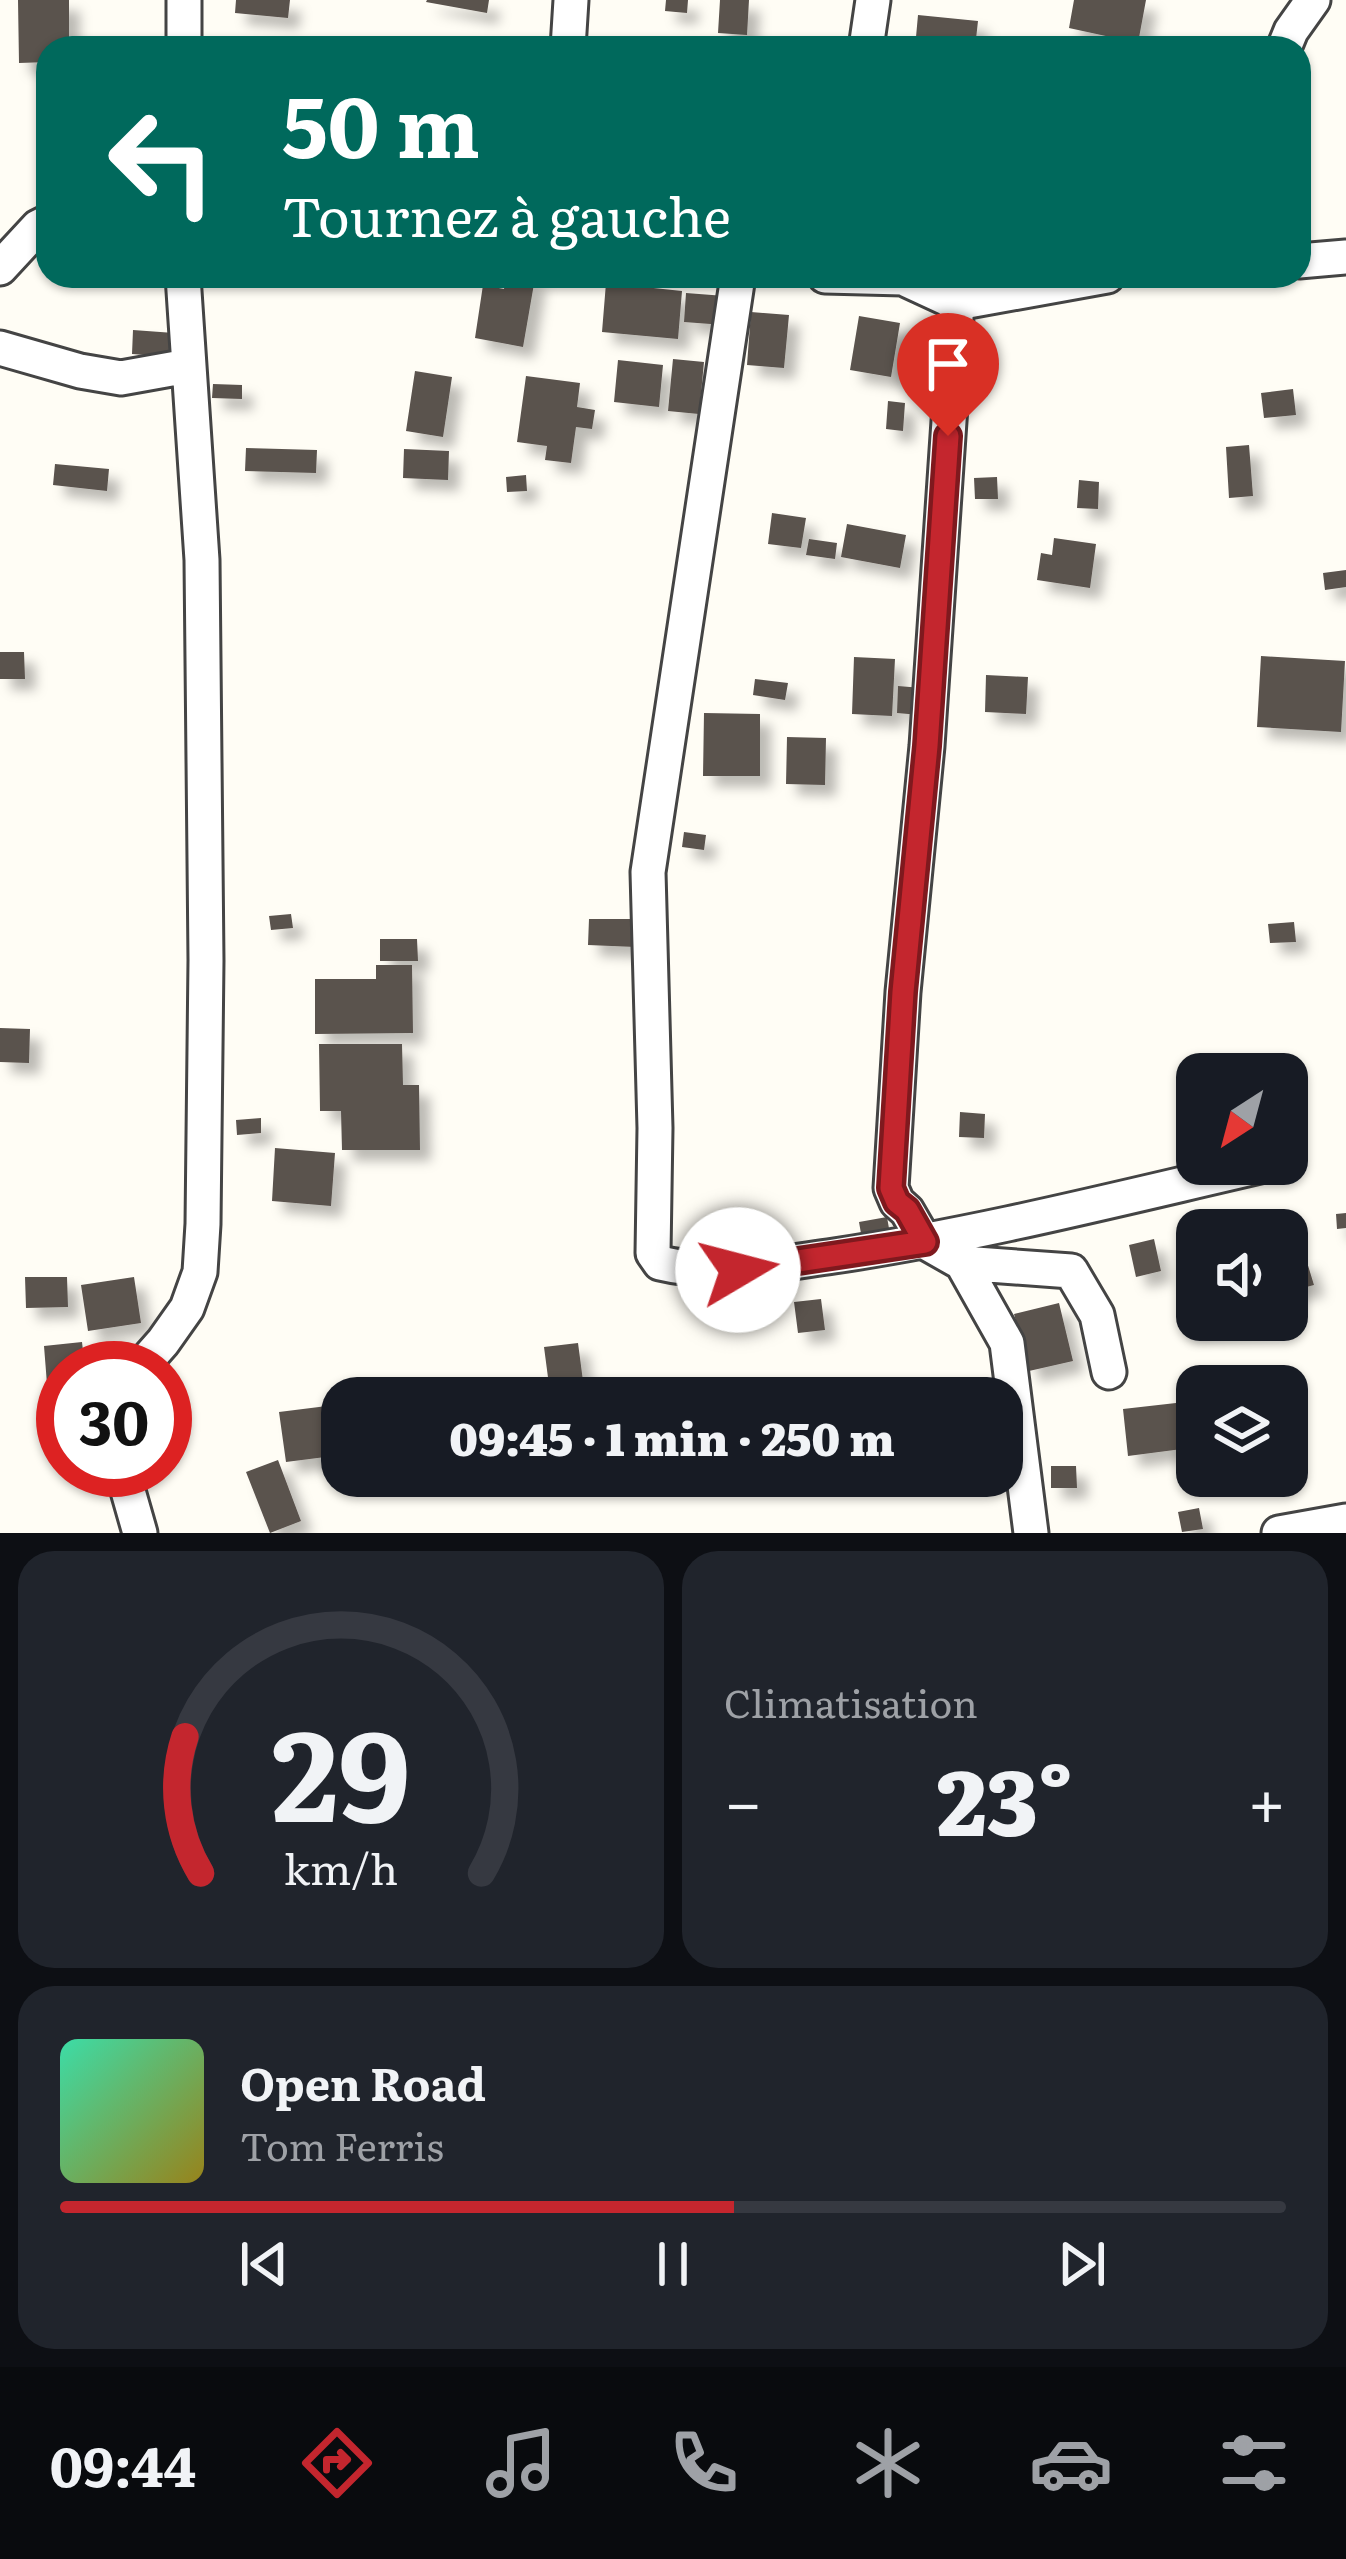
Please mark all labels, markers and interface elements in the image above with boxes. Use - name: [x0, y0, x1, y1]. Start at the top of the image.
- text: 50 m: [282, 59, 480, 184]
- icon: left: [84, 84, 240, 240]
- text: Tournez à gauche: [282, 173, 731, 254]
- pin: [897, 313, 999, 436]
- icon: arrive: [915, 331, 981, 397]
- north arrow: [1176, 1053, 1308, 1185]
- map controls: [1176, 1053, 1308, 1497]
- position arrow: [675, 1207, 801, 1333]
- button: sound: [1176, 1209, 1308, 1341]
- speed limit sign: 30: [36, 1341, 192, 1497]
- button: layers: [1176, 1365, 1308, 1497]
- text: 09:45 · 1 min · 250 m: [449, 1403, 895, 1470]
- text: Climatisation: [724, 1672, 978, 1730]
- text: 29: [272, 1675, 410, 1860]
- text: 23°: [937, 1730, 1073, 1864]
- text: −: [724, 1749, 762, 1847]
- text: +: [1248, 1749, 1286, 1847]
- text: km/h: [284, 1834, 398, 1897]
- text: Open Road: [240, 2048, 486, 2115]
- text: Tom Ferris: [240, 2115, 444, 2173]
- icon: previous: [231, 2231, 297, 2297]
- icon: pause: [640, 2231, 706, 2297]
- icon: next: [1049, 2231, 1115, 2297]
- icon: directions: [295, 2421, 379, 2505]
- icon: music: [479, 2421, 563, 2505]
- icon: phone: [662, 2421, 746, 2505]
- icon: climate: [846, 2421, 930, 2505]
- icon: car: [1029, 2421, 1113, 2505]
- icon: filters: [1212, 2421, 1296, 2505]
- text: 09:44: [50, 2423, 196, 2504]

